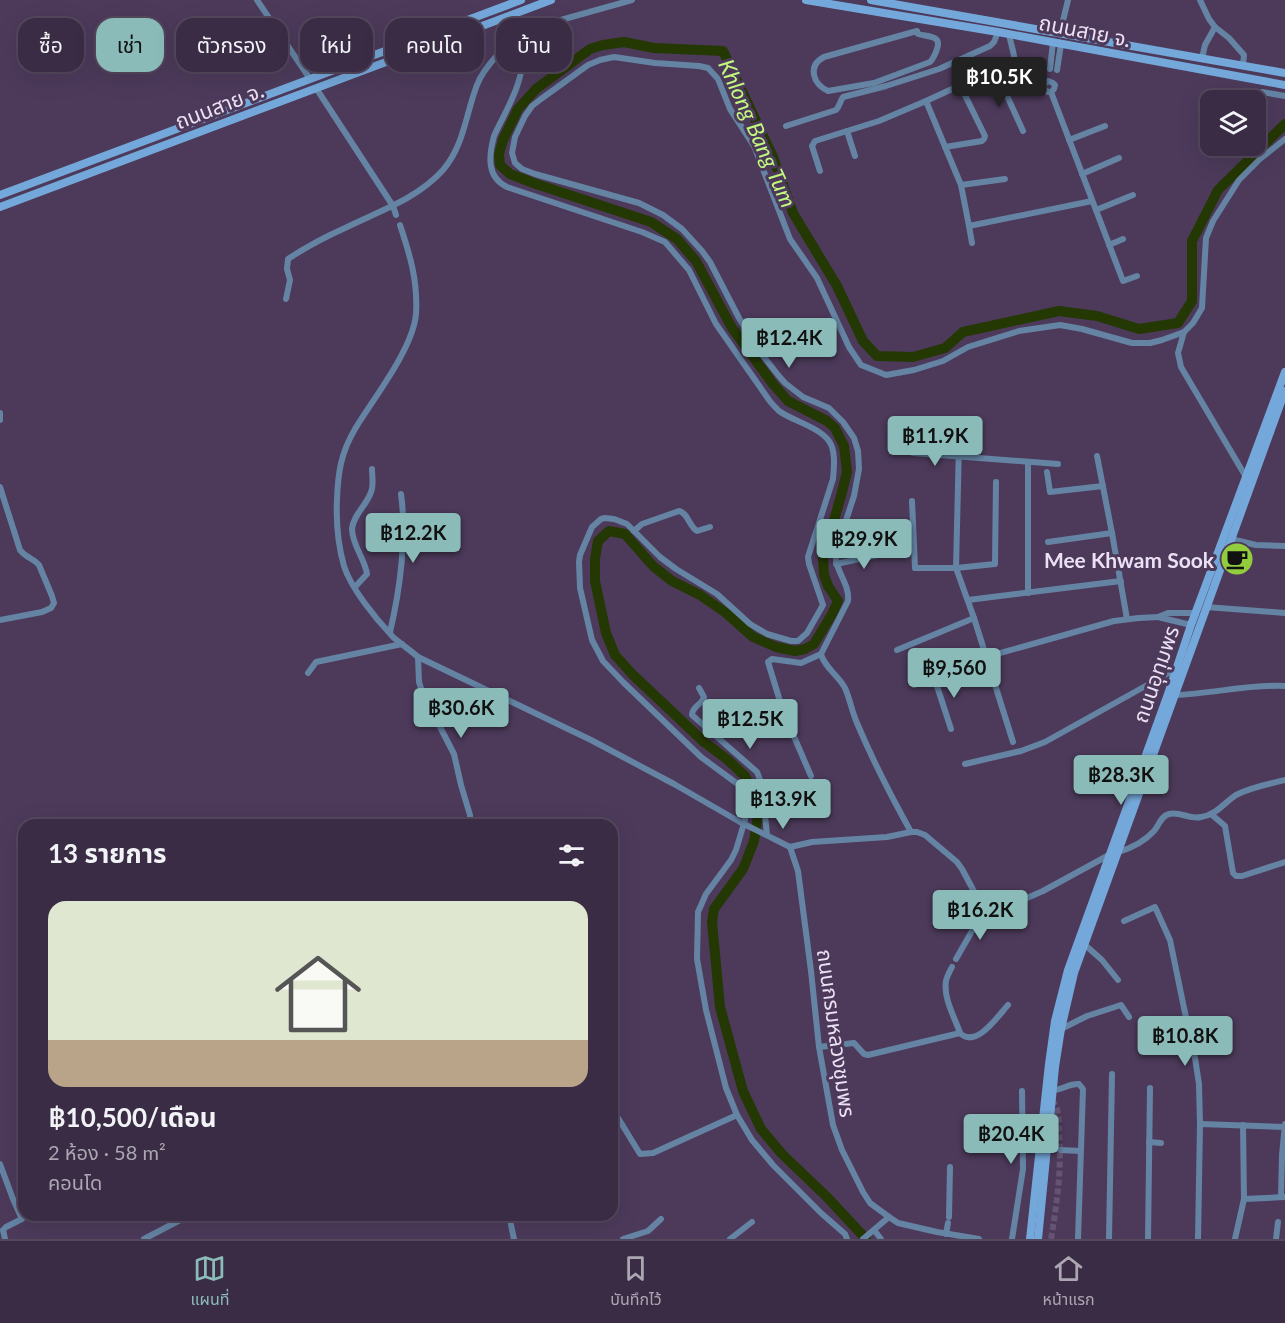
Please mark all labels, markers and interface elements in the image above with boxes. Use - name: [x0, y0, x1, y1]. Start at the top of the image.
- street label: ถนนสาย จ.: [1037, 9, 1133, 51]
- chip: ซื้อ: [18, 18, 84, 72]
- chip: เช่า: [96, 18, 164, 72]
- chip: ตัวกรอง: [176, 18, 288, 72]
- chip: ใหม่: [300, 18, 373, 72]
- chip: คอนโด: [385, 18, 484, 72]
- chip: บ้าน: [496, 18, 572, 72]
- water label: Khlong Bang Tum: [713, 55, 803, 211]
- pin: ฿10.5K: [950, 57, 1048, 108]
- text: ฿10.5K: [966, 64, 1032, 88]
- street label: ถนนสาย จ.: [171, 77, 267, 133]
- map controls: [1200, 90, 1266, 156]
- button: layers: [1200, 90, 1266, 156]
- pin: ฿12.4K: [740, 318, 838, 369]
- text: ฿12.4K: [756, 325, 822, 349]
- pin: ฿11.9K: [886, 416, 984, 467]
- text: ฿11.9K: [902, 423, 968, 447]
- pin: ฿12.2K: [364, 513, 462, 564]
- pin: ฿29.9K: [815, 519, 913, 570]
- text: ฿12.2K: [380, 520, 446, 544]
- text: ฿29.9K: [831, 526, 897, 550]
- cafe icon: Mee Khwam Sook: [1219, 541, 1255, 577]
- place label: Mee Khwam Sook: [1044, 547, 1215, 572]
- street label: ถนนอุทุมพร: [1127, 622, 1185, 726]
- pin: ฿9,560: [905, 648, 1003, 699]
- text: ฿9,560: [922, 655, 986, 679]
- pin: ฿30.6K: [412, 688, 510, 739]
- text: ฿30.6K: [428, 695, 494, 719]
- pin: ฿12.5K: [701, 699, 799, 750]
- text: ฿12.5K: [717, 706, 783, 730]
- pin: ฿28.3K: [1072, 755, 1170, 806]
- text: ฿28.3K: [1088, 762, 1154, 786]
- pin: ฿13.9K: [734, 779, 832, 830]
- text: ฿13.9K: [750, 786, 816, 810]
- text: 13 รายการ: [48, 837, 166, 869]
- icon: filters: [555, 839, 588, 872]
- pin: ฿16.2K: [931, 890, 1029, 941]
- text: ฿16.2K: [947, 897, 1013, 921]
- icon: home: [264, 940, 372, 1048]
- street label: ถนนกรมหลวงชุมพร: [811, 947, 861, 1119]
- pin: ฿10.8K: [1136, 1016, 1234, 1067]
- text: ฿10.8K: [1152, 1023, 1218, 1047]
- text: ฿10,500/เดือน: [48, 1101, 216, 1133]
- pin: ฿20.4K: [962, 1114, 1060, 1165]
- text: ฿20.4K: [978, 1121, 1044, 1145]
- text: 2 ห้อง · 58 m²: [48, 1140, 166, 1164]
- text: คอนโด: [48, 1170, 102, 1194]
- tab: แผนที่: [190, 1252, 229, 1312]
- tab: บันทึกไว้: [610, 1252, 662, 1312]
- tab: หน้าแรก: [1043, 1252, 1095, 1312]

